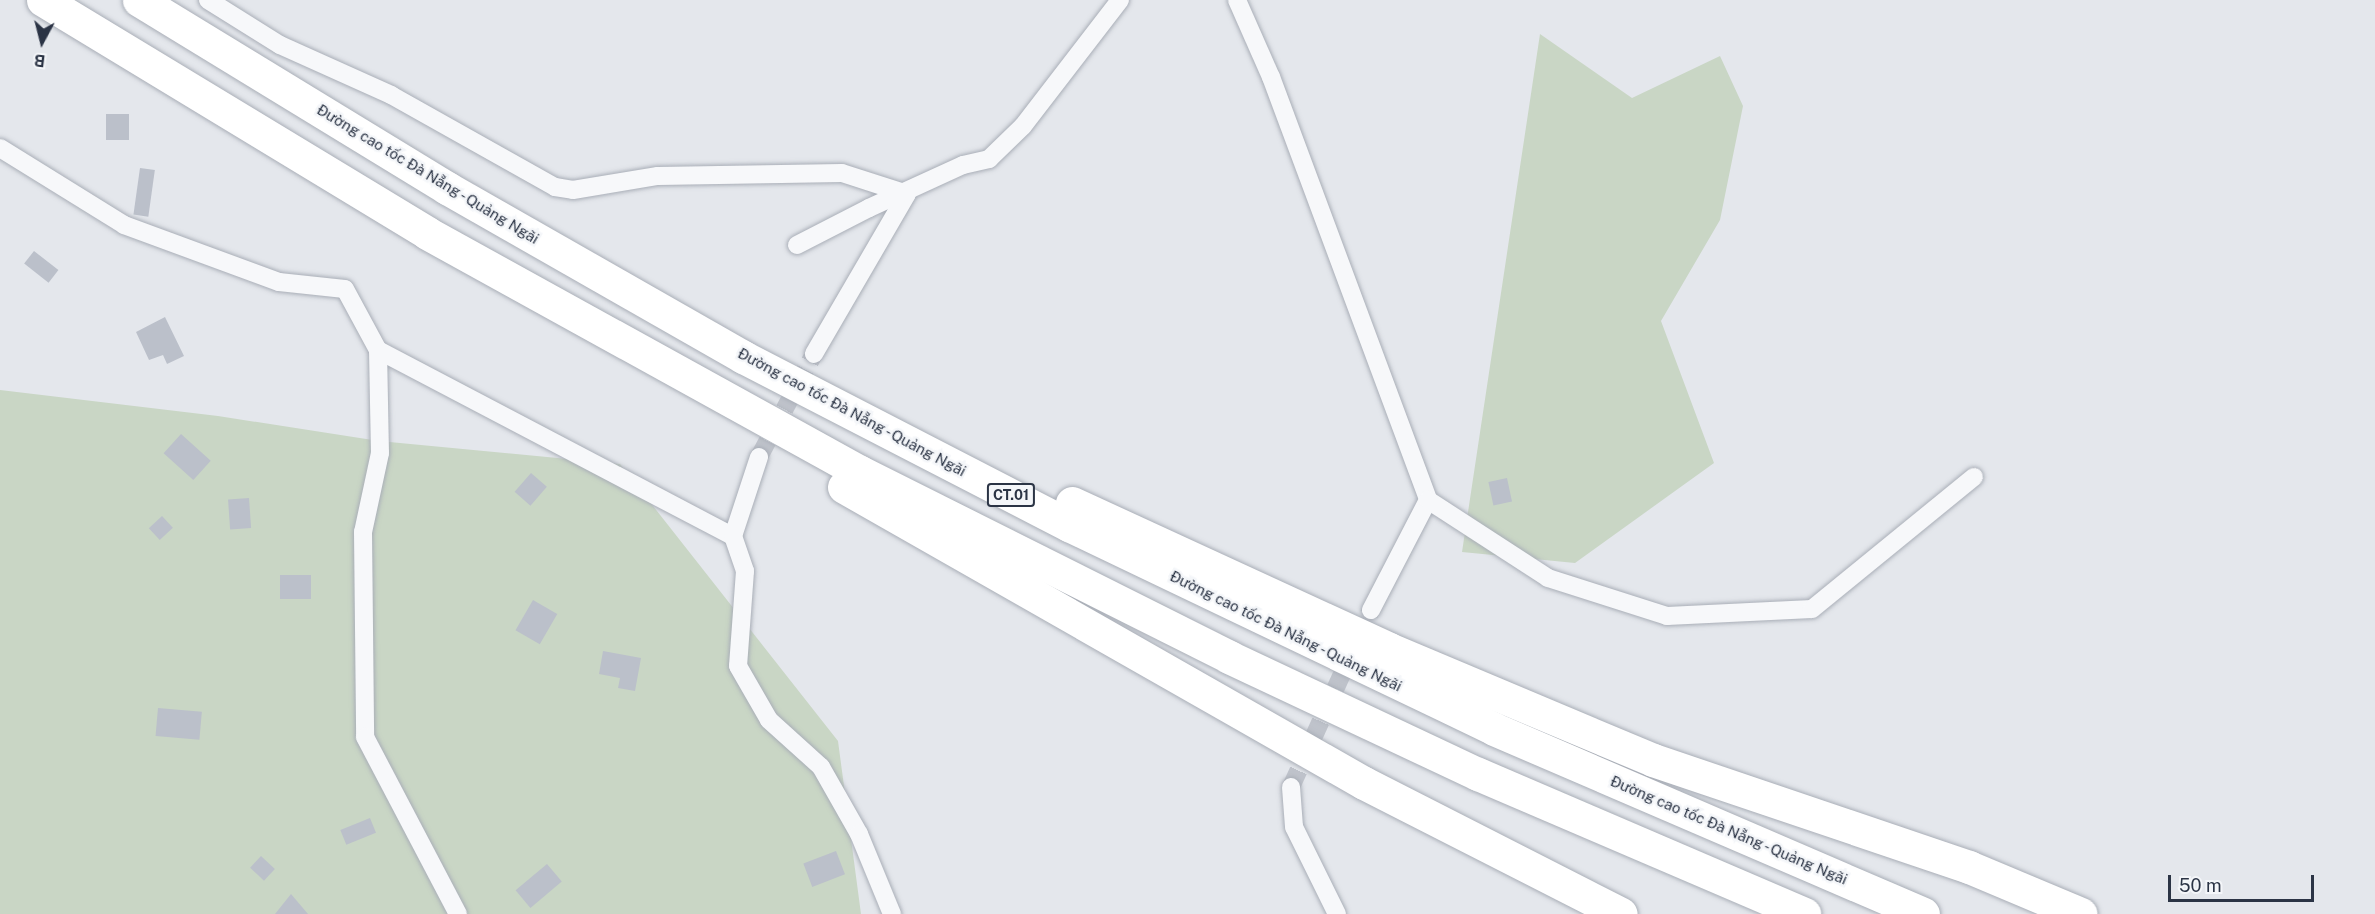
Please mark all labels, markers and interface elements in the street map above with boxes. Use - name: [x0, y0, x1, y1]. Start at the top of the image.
- north arrow: [12, 12, 72, 72]
- text: B: [33, 50, 46, 70]
- street label: Đường cao tốc Đà Nẵng - Quảng Ngãi: [312, 99, 544, 249]
- street label: Đường cao tốc Đà Nẵng - Quảng Ngãi: [733, 343, 971, 481]
- road number: CT.01: [986, 484, 1036, 506]
- street label: Đường cao tốc Đà Nẵng - Quảng Ngãi: [1165, 566, 1407, 696]
- street label: Đường cao tốc Đà Nẵng - Quảng Ngãi: [1606, 771, 1852, 889]
- scale bar: [2171, 863, 2316, 901]
- text: 50 m: [2179, 875, 2222, 896]

